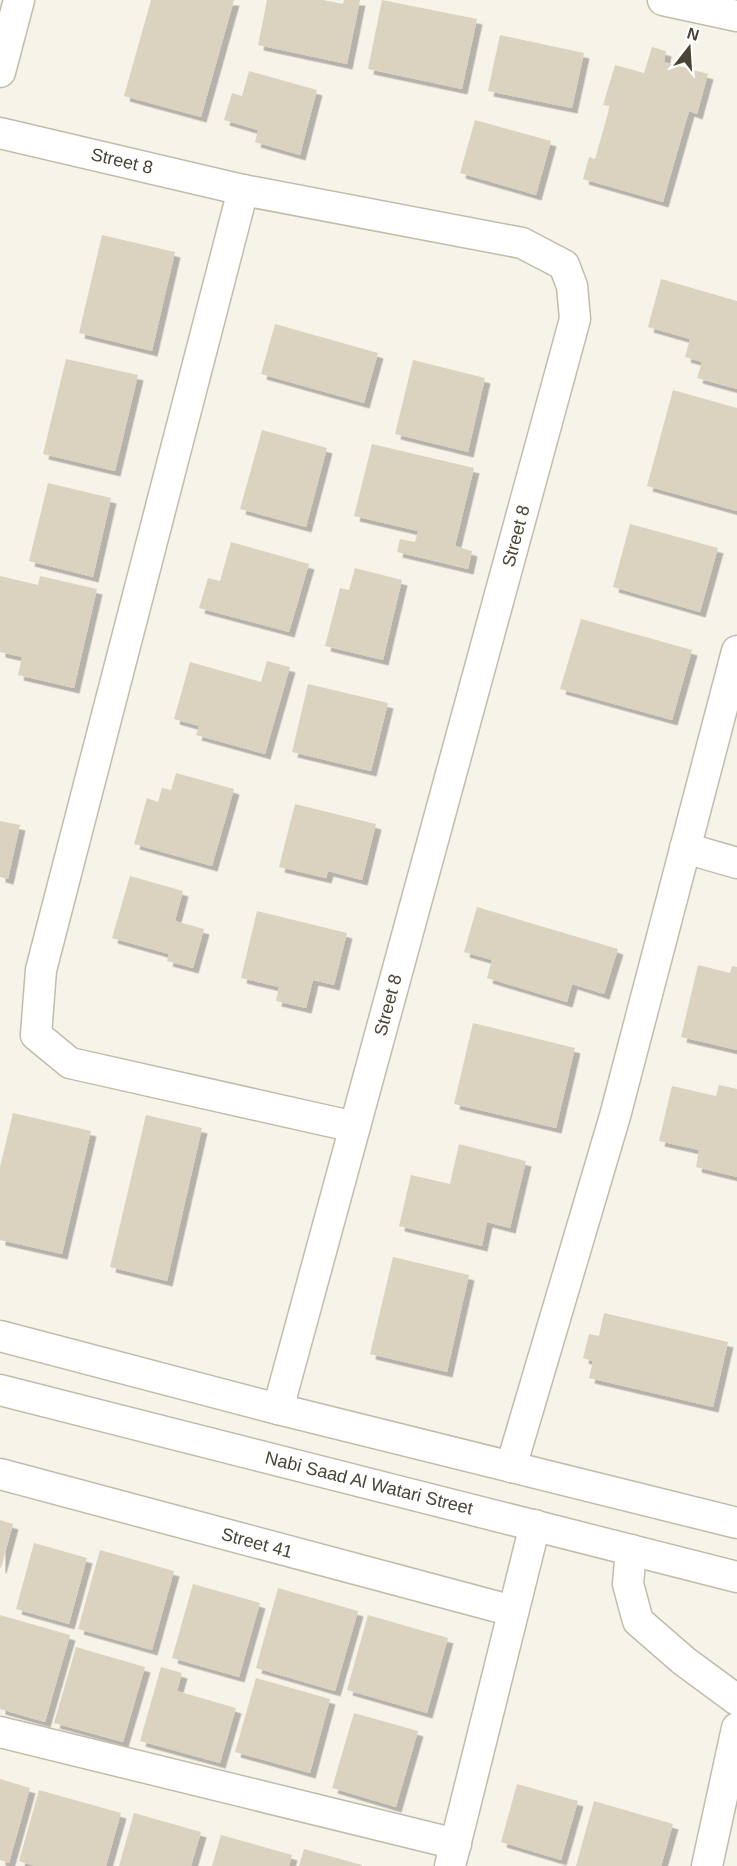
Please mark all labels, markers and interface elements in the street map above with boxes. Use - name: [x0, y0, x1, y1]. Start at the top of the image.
- north arrow: [659, 18, 719, 78]
- text: N: [685, 24, 701, 44]
- street label: Street 8: [89, 144, 155, 178]
- street label: Street 8: [498, 503, 534, 569]
- street label: Street 8: [370, 972, 406, 1038]
- street label: Nabi Saad Al Watari Street: [263, 1447, 475, 1519]
- street label: Street 41: [219, 1524, 295, 1562]

